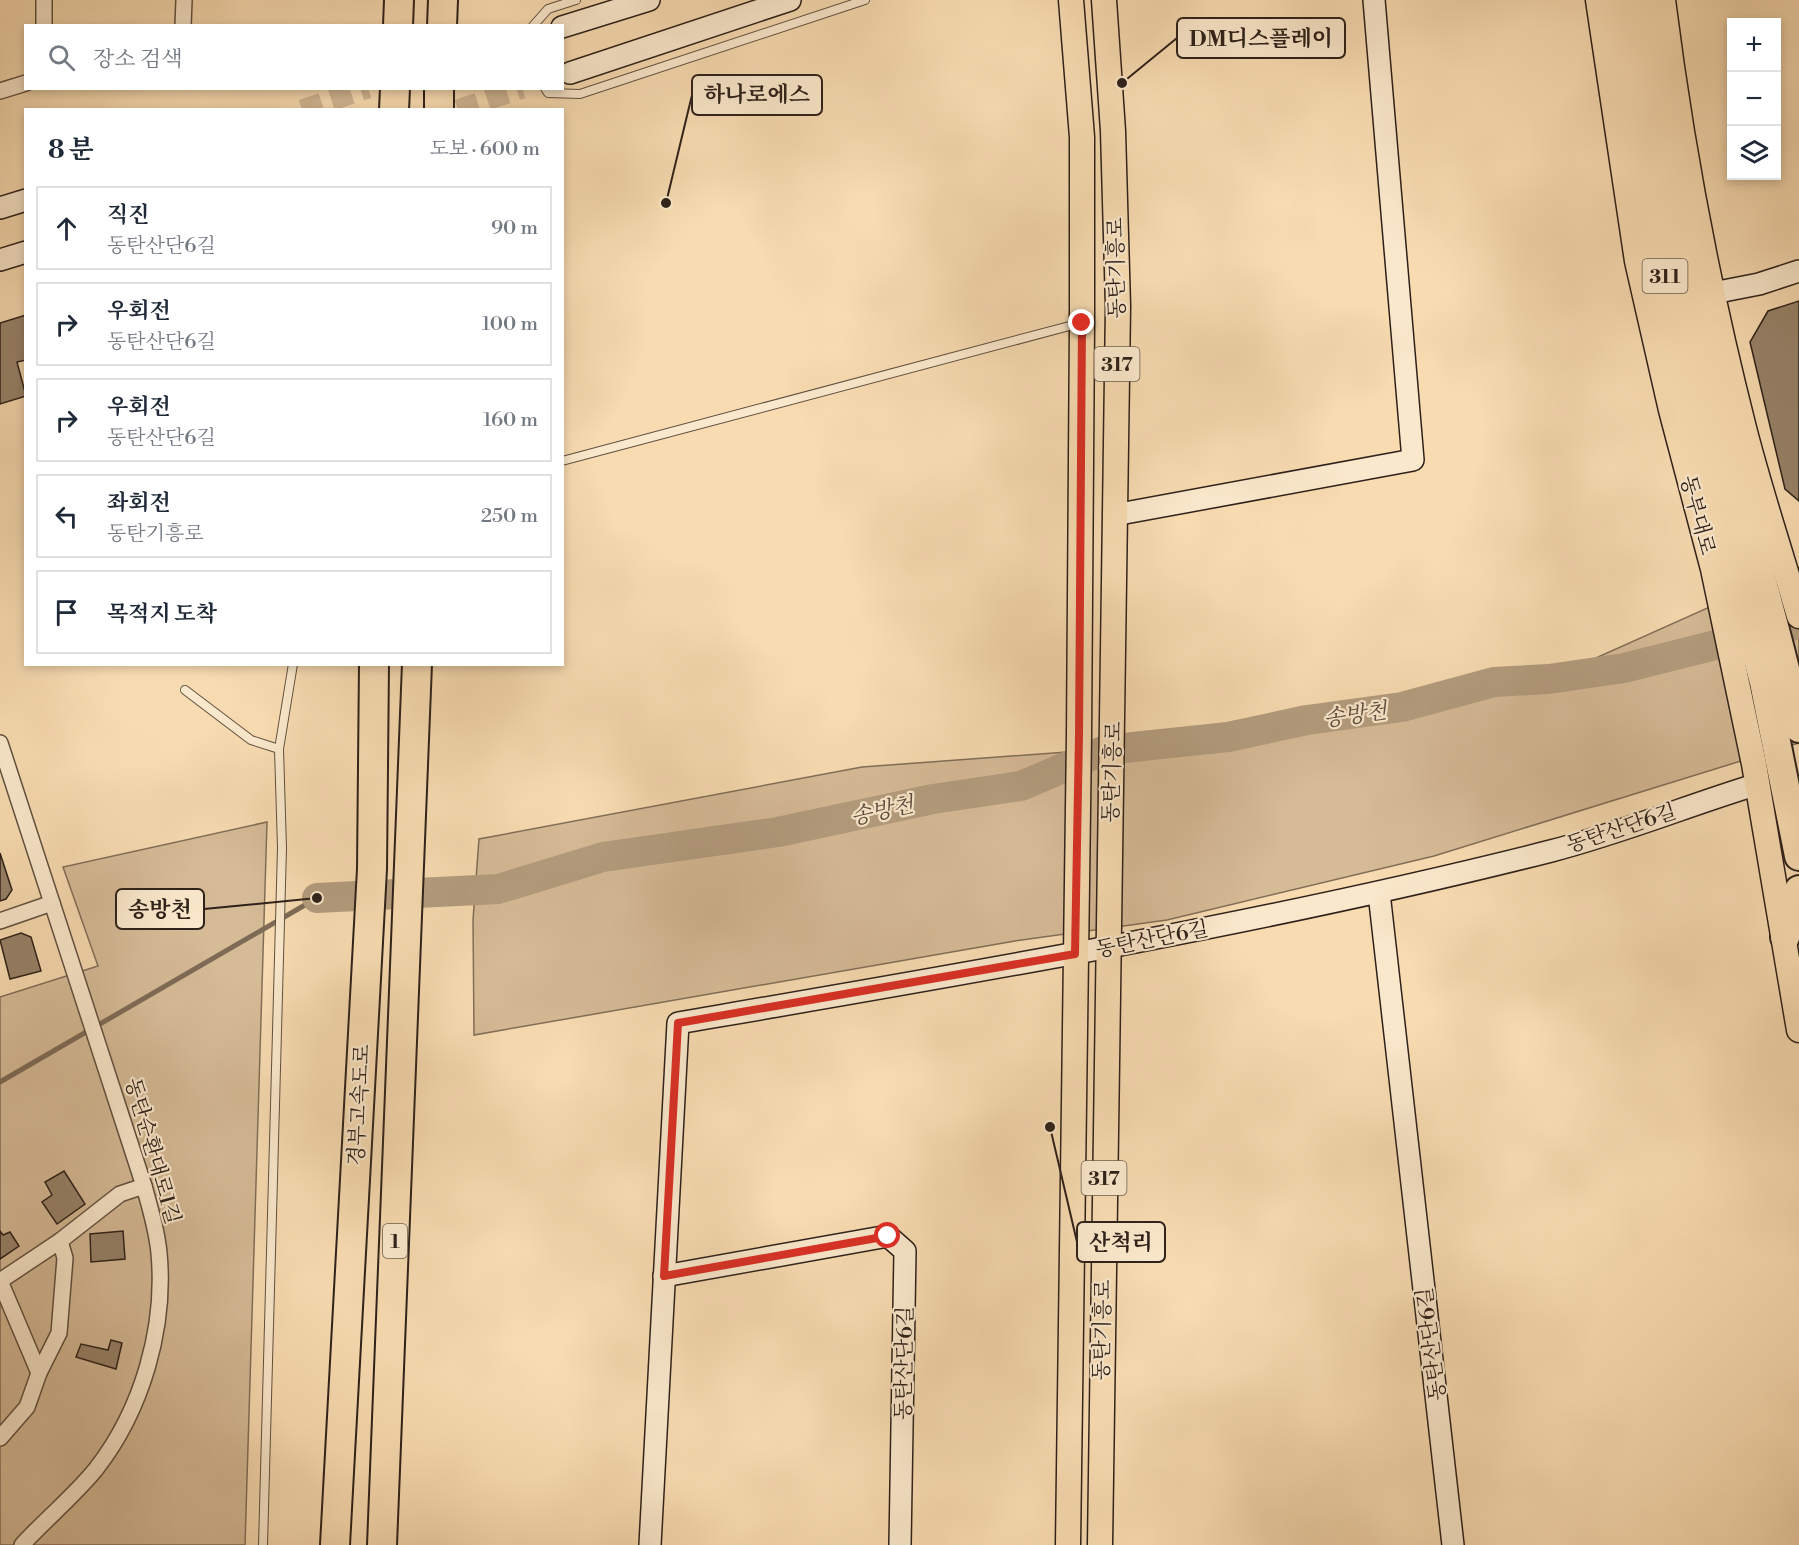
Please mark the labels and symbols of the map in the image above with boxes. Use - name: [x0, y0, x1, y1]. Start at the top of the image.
- callout: DM디스플레이: [1177, 18, 1345, 58]
- text: DM디스플레이: [1189, 26, 1333, 53]
- callout: 하나로에스: [692, 75, 822, 115]
- text: 하나로에스: [704, 82, 810, 109]
- street label: 동탄기흥로: [1103, 217, 1131, 319]
- road number: 311: [1642, 259, 1688, 293]
- route end: [1068, 309, 1094, 335]
- road number: 317: [1094, 347, 1140, 381]
- street label: 동부대로: [1674, 473, 1720, 558]
- water label: 송방천: [1322, 697, 1390, 733]
- street label: 동탄기흥로: [1098, 721, 1128, 823]
- water label: 송방천: [848, 791, 918, 831]
- street label: 동탄산단6길: [1563, 799, 1680, 859]
- callout: 송방천: [116, 889, 204, 929]
- text: 송방천: [128, 897, 192, 924]
- street label: 동탄산단6길: [1094, 916, 1211, 964]
- street label: 경부고속도로: [344, 1044, 376, 1167]
- street label: 동탄순환대로1길: [119, 1075, 185, 1227]
- road number: 317: [1082, 1161, 1126, 1195]
- route start: [874, 1222, 900, 1248]
- callout: 산척리: [1077, 1222, 1165, 1262]
- road number: 1: [383, 1224, 407, 1258]
- text: 산척리: [1089, 1230, 1153, 1257]
- street label: 동탄기흥로: [1089, 1279, 1117, 1381]
- street label: 동탄산단6길: [1412, 1286, 1452, 1402]
- street label: 동탄산단6길: [891, 1306, 919, 1420]

